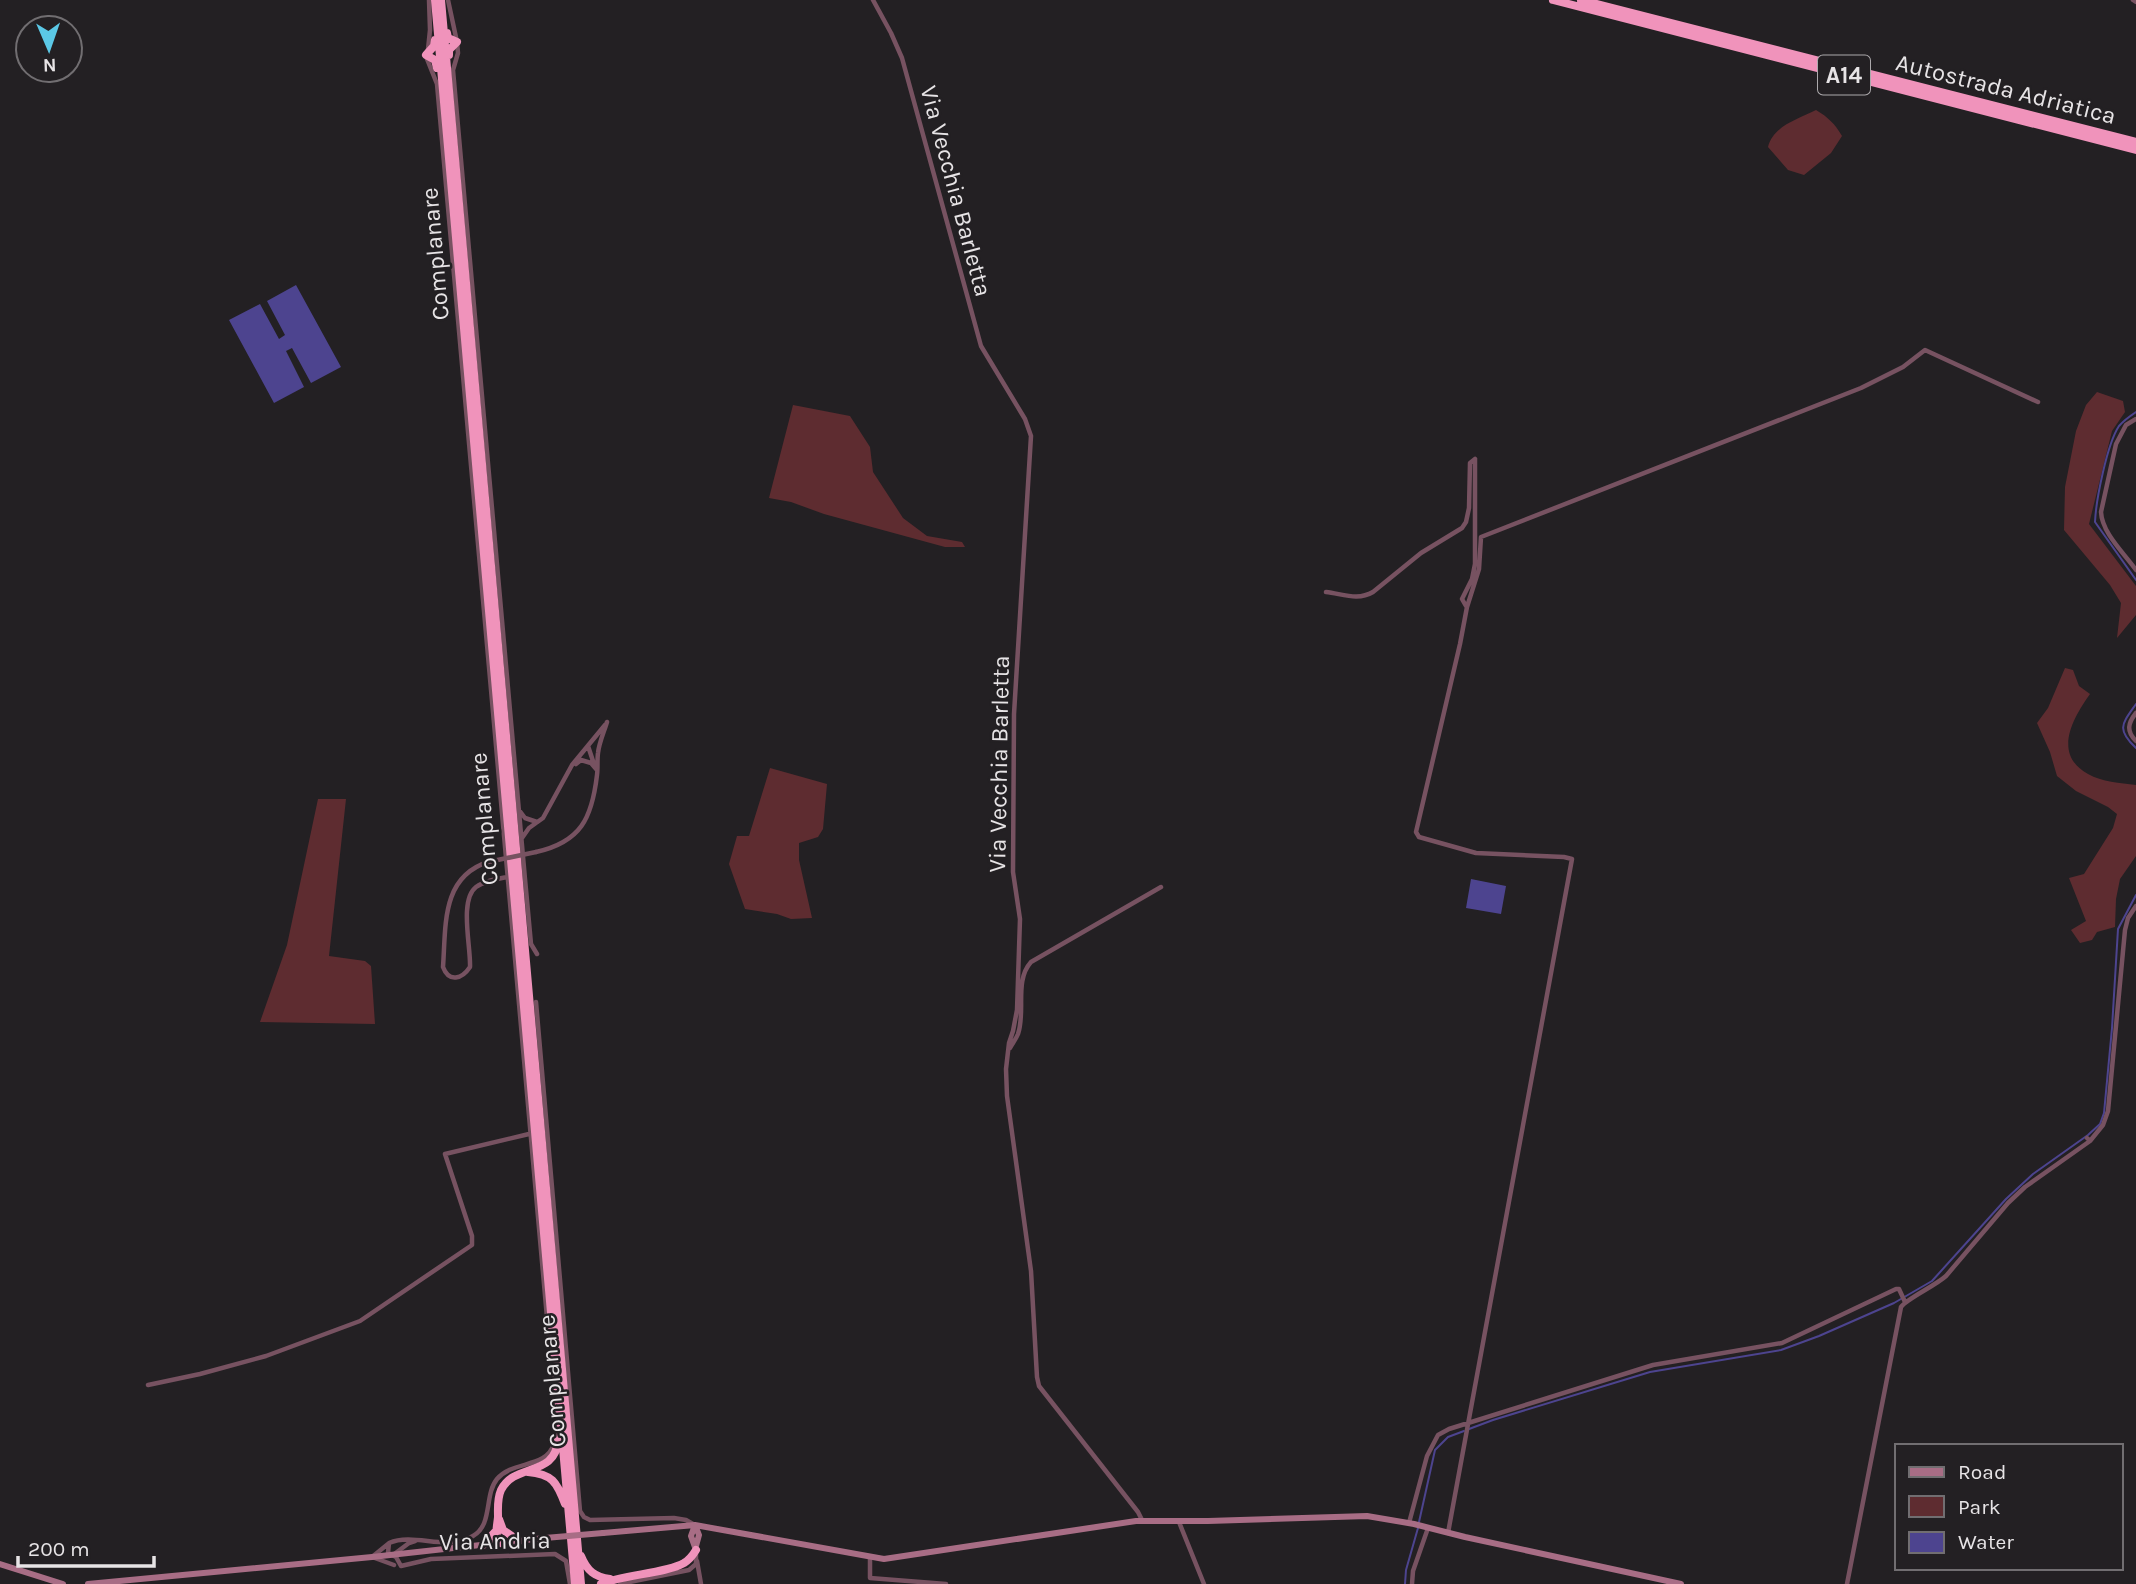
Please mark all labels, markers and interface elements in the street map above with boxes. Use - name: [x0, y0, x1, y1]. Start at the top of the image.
- north arrow: [14, 14, 84, 84]
- street label: Autostrada Adriatica: [1893, 48, 2119, 130]
- text: N: [42, 54, 57, 76]
- road number: A14: [1818, 55, 1870, 94]
- street label: Via Vecchia Barletta: [914, 83, 998, 299]
- street label: Complanare: [415, 187, 455, 321]
- street label: Via Vecchia Barletta: [983, 655, 1015, 873]
- street label: Complanare: [464, 752, 504, 886]
- street label: Complanare: [532, 1314, 572, 1448]
- legend: [1895, 1444, 2122, 1570]
- text: Road: [1958, 1460, 2006, 1484]
- text: Park: [1958, 1495, 2001, 1519]
- scale bar: [18, 1524, 154, 1568]
- street label: Via Andria: [439, 1526, 551, 1556]
- text: Water: [1958, 1530, 2014, 1554]
- text: 200 m: [28, 1537, 90, 1561]

